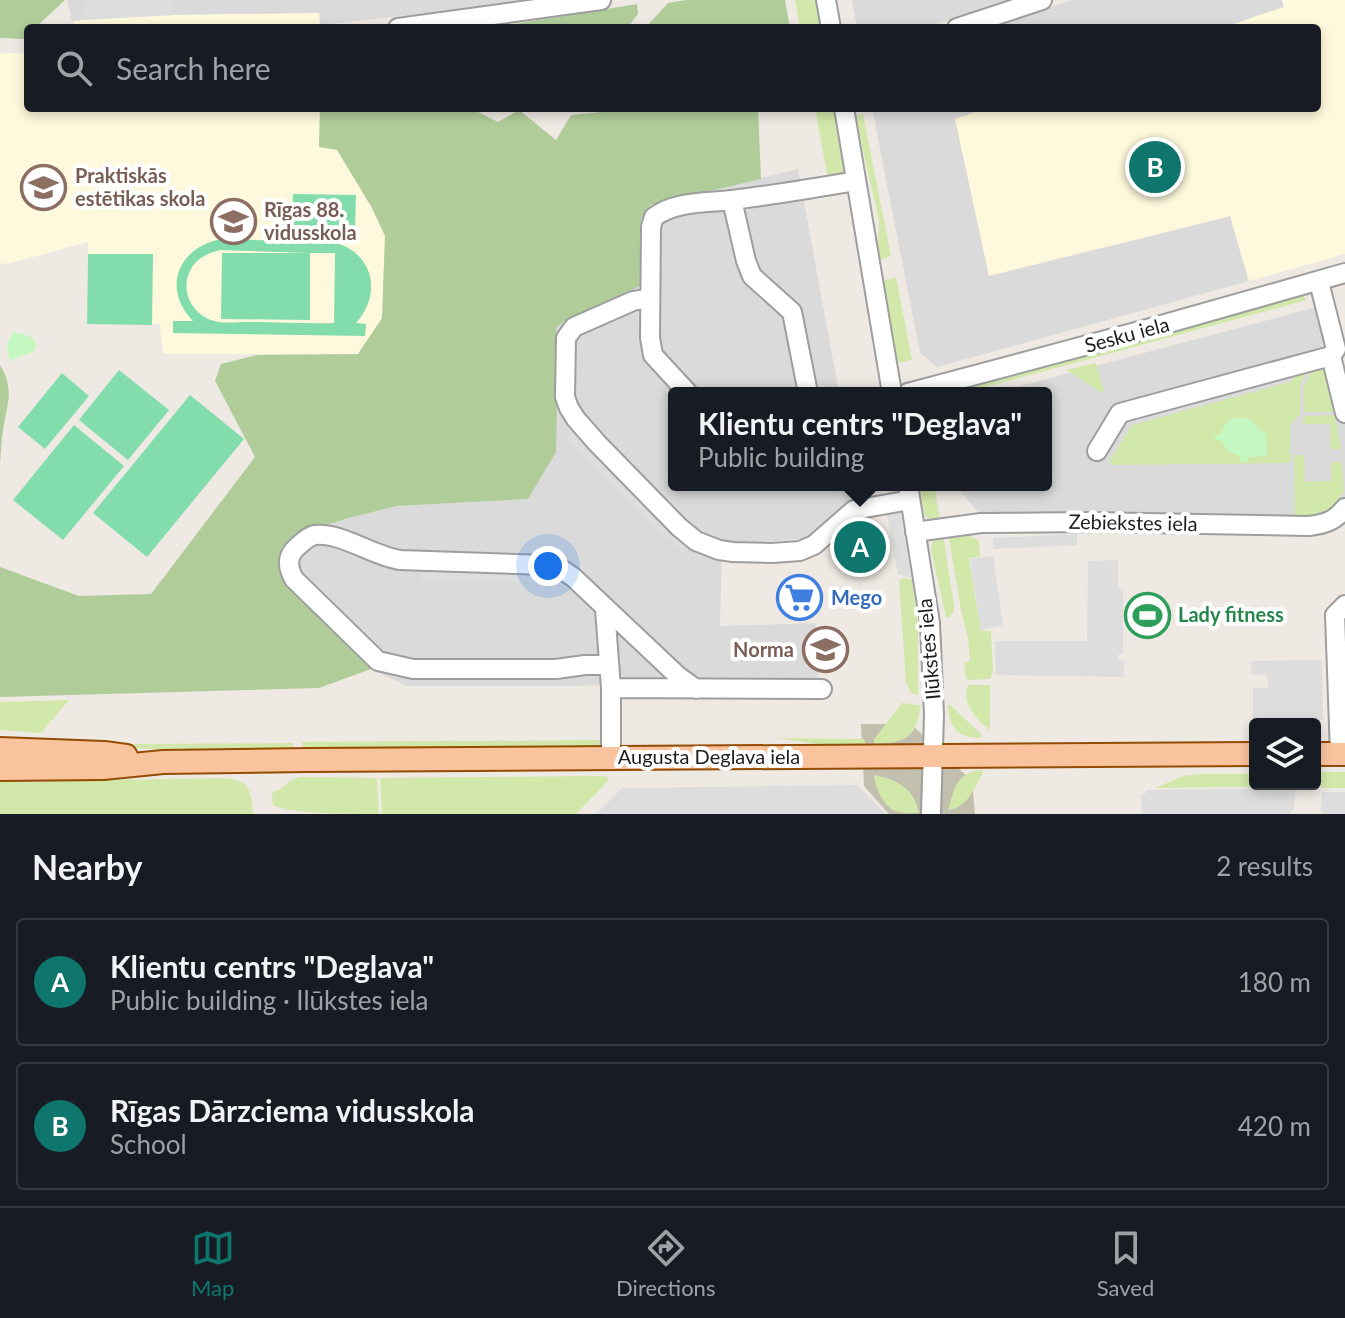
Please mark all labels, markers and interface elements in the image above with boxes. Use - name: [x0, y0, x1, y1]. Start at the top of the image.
- search box: [24, 24, 1321, 112]
- icon: search: [52, 46, 96, 90]
- text: Search here: [116, 50, 271, 86]
- pin: B: [1129, 137, 1181, 197]
- school or university icon: Praktiskās estētikas skola: [20, 163, 68, 211]
- place label: Praktiskās estētikas skola: [75, 163, 205, 210]
- place label: Rīgas 88. vidusskola: [264, 197, 357, 244]
- school or university icon: Rīgas 88. vidusskola: [209, 198, 257, 246]
- street label: Sesku iela: [1082, 311, 1172, 357]
- popup: [668, 387, 1052, 491]
- text: Klientu centrs "Deglava": [698, 405, 1022, 441]
- text: Public building: [698, 441, 864, 473]
- street label: Zebiekstes iela: [1068, 509, 1198, 535]
- pin: A: [834, 517, 886, 577]
- your location: [528, 546, 568, 586]
- supermarket icon: Mego: [776, 574, 824, 622]
- place label: Mego: [831, 585, 882, 609]
- sports icon: Lady fitness: [1123, 591, 1171, 639]
- street label: Ilūkstes iela: [912, 597, 944, 701]
- place label: Lady fitness: [1178, 602, 1284, 626]
- school or university icon: Norma: [801, 626, 849, 674]
- place label: Norma: [733, 637, 794, 661]
- map controls: [1249, 718, 1321, 790]
- button: layers: [1249, 718, 1321, 790]
- street label: Augusta Deglava iela: [618, 744, 800, 768]
- text: Nearby: [32, 846, 143, 887]
- text: 2 results: [1216, 850, 1313, 882]
- text: Klientu centrs "Deglava": [110, 948, 434, 984]
- text: A: [51, 966, 69, 998]
- text: 180 m: [1238, 966, 1311, 998]
- text: Public building · Ilūkstes iela: [110, 984, 428, 1016]
- text: Rīgas Dārzciema vidusskola: [110, 1092, 475, 1128]
- text: B: [51, 1110, 69, 1142]
- text: 420 m: [1238, 1110, 1311, 1142]
- text: School: [110, 1128, 187, 1160]
- tab: Map: [191, 1226, 235, 1301]
- tab: Directions: [616, 1226, 715, 1301]
- tab: Saved: [1097, 1226, 1154, 1301]

